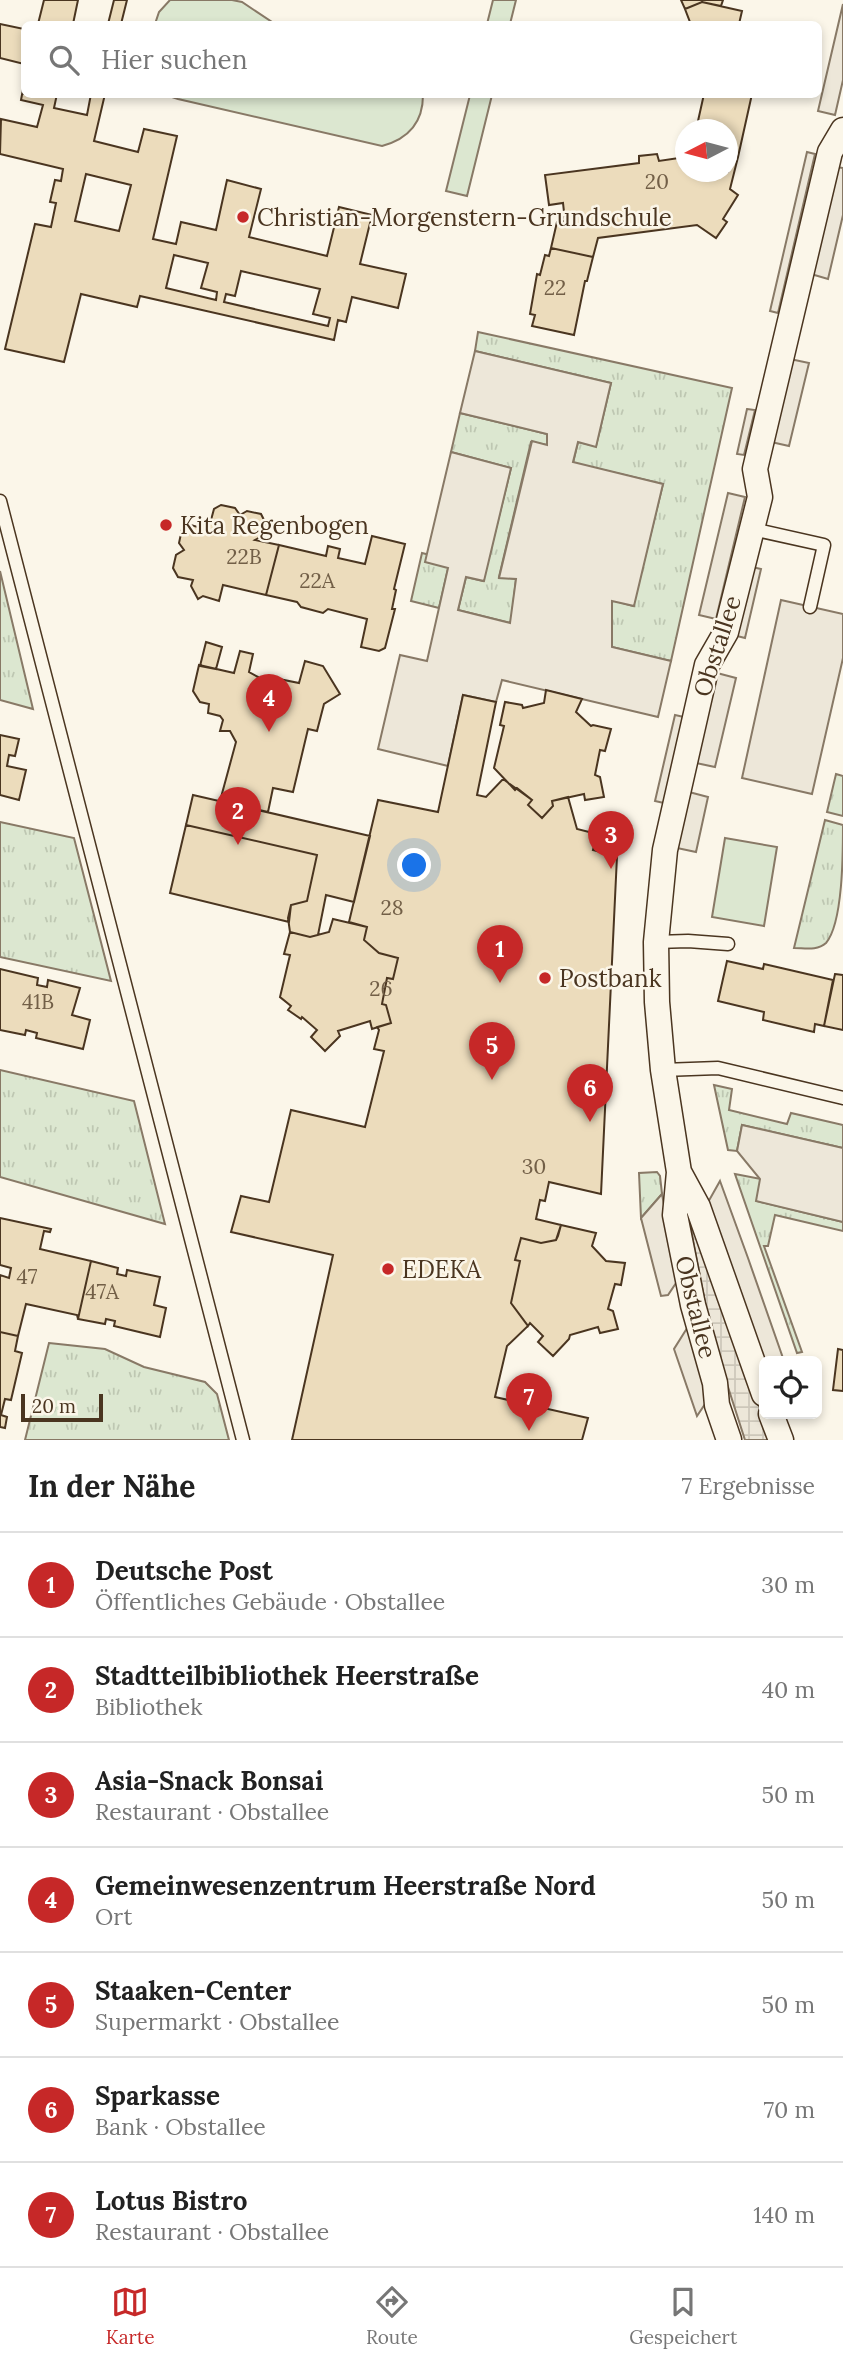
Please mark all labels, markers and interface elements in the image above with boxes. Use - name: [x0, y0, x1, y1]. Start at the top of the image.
- search box: [21, 21, 822, 98]
- icon: search: [45, 41, 83, 79]
- text: Hier suchen: [101, 43, 247, 76]
- north arrow: [675, 119, 738, 182]
- house number: 20: [645, 168, 669, 195]
- place label: Christian-Morgenstern-Grundschule: [257, 202, 672, 233]
- marker: Christian-Morgenstern-Grundschule: [235, 209, 251, 225]
- house number: 22: [544, 274, 566, 301]
- place label: Kita Regenbogen: [180, 510, 369, 541]
- marker: Kita Regenbogen: [158, 517, 174, 533]
- house number: 22B: [226, 543, 262, 570]
- house number: 22A: [299, 567, 336, 594]
- street label: Obstallee: [686, 591, 748, 701]
- pin: 4: [246, 674, 292, 732]
- pin: 2: [215, 787, 261, 845]
- pin: 3: [588, 811, 634, 869]
- your location: [397, 848, 431, 882]
- house number: 28: [380, 894, 404, 921]
- pin: 1: [477, 925, 523, 983]
- place label: Postbank: [559, 963, 662, 994]
- marker: Postbank: [537, 970, 553, 986]
- house number: 26: [369, 975, 393, 1002]
- house number: 41B: [22, 988, 54, 1015]
- pin: 5: [469, 1022, 515, 1080]
- pin: 6: [567, 1064, 613, 1122]
- house number: 30: [522, 1153, 546, 1180]
- street label: Obstallee: [668, 1252, 724, 1362]
- place label: EDEKA: [402, 1254, 482, 1285]
- marker: EDEKA: [380, 1261, 396, 1277]
- house number: 47: [16, 1263, 38, 1290]
- house number: 47A: [85, 1278, 120, 1305]
- map controls: [759, 1356, 822, 1419]
- button: locate: [759, 1356, 822, 1419]
- pin: 7: [506, 1373, 552, 1431]
- scale bar: [21, 1391, 103, 1423]
- text: 20 m: [32, 1394, 76, 1418]
- text: In der Nähe: [28, 1467, 196, 1505]
- text: 7 Ergebnisse: [682, 1471, 815, 1500]
- text: Deutsche Post: [95, 1554, 273, 1587]
- text: 1: [46, 1570, 56, 1599]
- text: 30 m: [761, 1570, 815, 1599]
- text: Öffentliches Gebäude · Obstallee: [95, 1587, 445, 1616]
- text: Stadtteilbibliothek Heerstraße: [95, 1659, 479, 1692]
- text: 2: [45, 1675, 57, 1704]
- text: 40 m: [762, 1675, 815, 1704]
- text: Bibliothek: [95, 1692, 203, 1721]
- text: Asia-Snack Bonsai: [95, 1764, 323, 1797]
- text: 3: [45, 1780, 57, 1809]
- text: 50 m: [762, 1780, 815, 1809]
- text: Restaurant · Obstallee: [95, 1797, 329, 1826]
- text: Gemeinwesenzentrum Heerstraße Nord: [95, 1869, 596, 1902]
- text: 4: [45, 1885, 57, 1914]
- text: 50 m: [762, 1885, 815, 1914]
- text: Ort: [95, 1902, 132, 1931]
- text: Staaken-Center: [95, 1974, 291, 2007]
- text: 5: [45, 1990, 57, 2019]
- text: 50 m: [762, 1990, 815, 2019]
- text: Supermarkt · Obstallee: [95, 2007, 340, 2036]
- text: Sparkasse: [95, 2079, 220, 2112]
- text: 6: [44, 2095, 58, 2124]
- text: 70 m: [764, 2095, 815, 2124]
- text: Bank · Obstallee: [95, 2112, 266, 2141]
- text: Lotus Bistro: [95, 2184, 247, 2217]
- text: 7: [46, 2200, 56, 2229]
- text: 140 m: [753, 2200, 815, 2229]
- text: Restaurant · Obstallee: [95, 2217, 329, 2246]
- tab: Karte: [106, 2283, 155, 2349]
- tab: Route: [366, 2283, 418, 2349]
- tab: Gespeichert: [629, 2283, 737, 2349]

